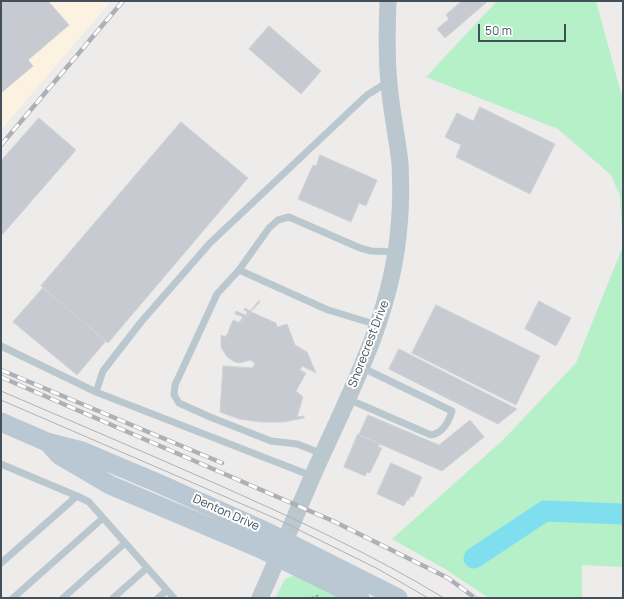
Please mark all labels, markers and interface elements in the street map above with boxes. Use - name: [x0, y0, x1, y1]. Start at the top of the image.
- scale bar: [480, 16, 568, 42]
- text: 50 m: [485, 22, 512, 39]
- street label: Shorecrest Drive: [346, 298, 392, 390]
- street label: Denton Drive: [191, 492, 261, 534]

